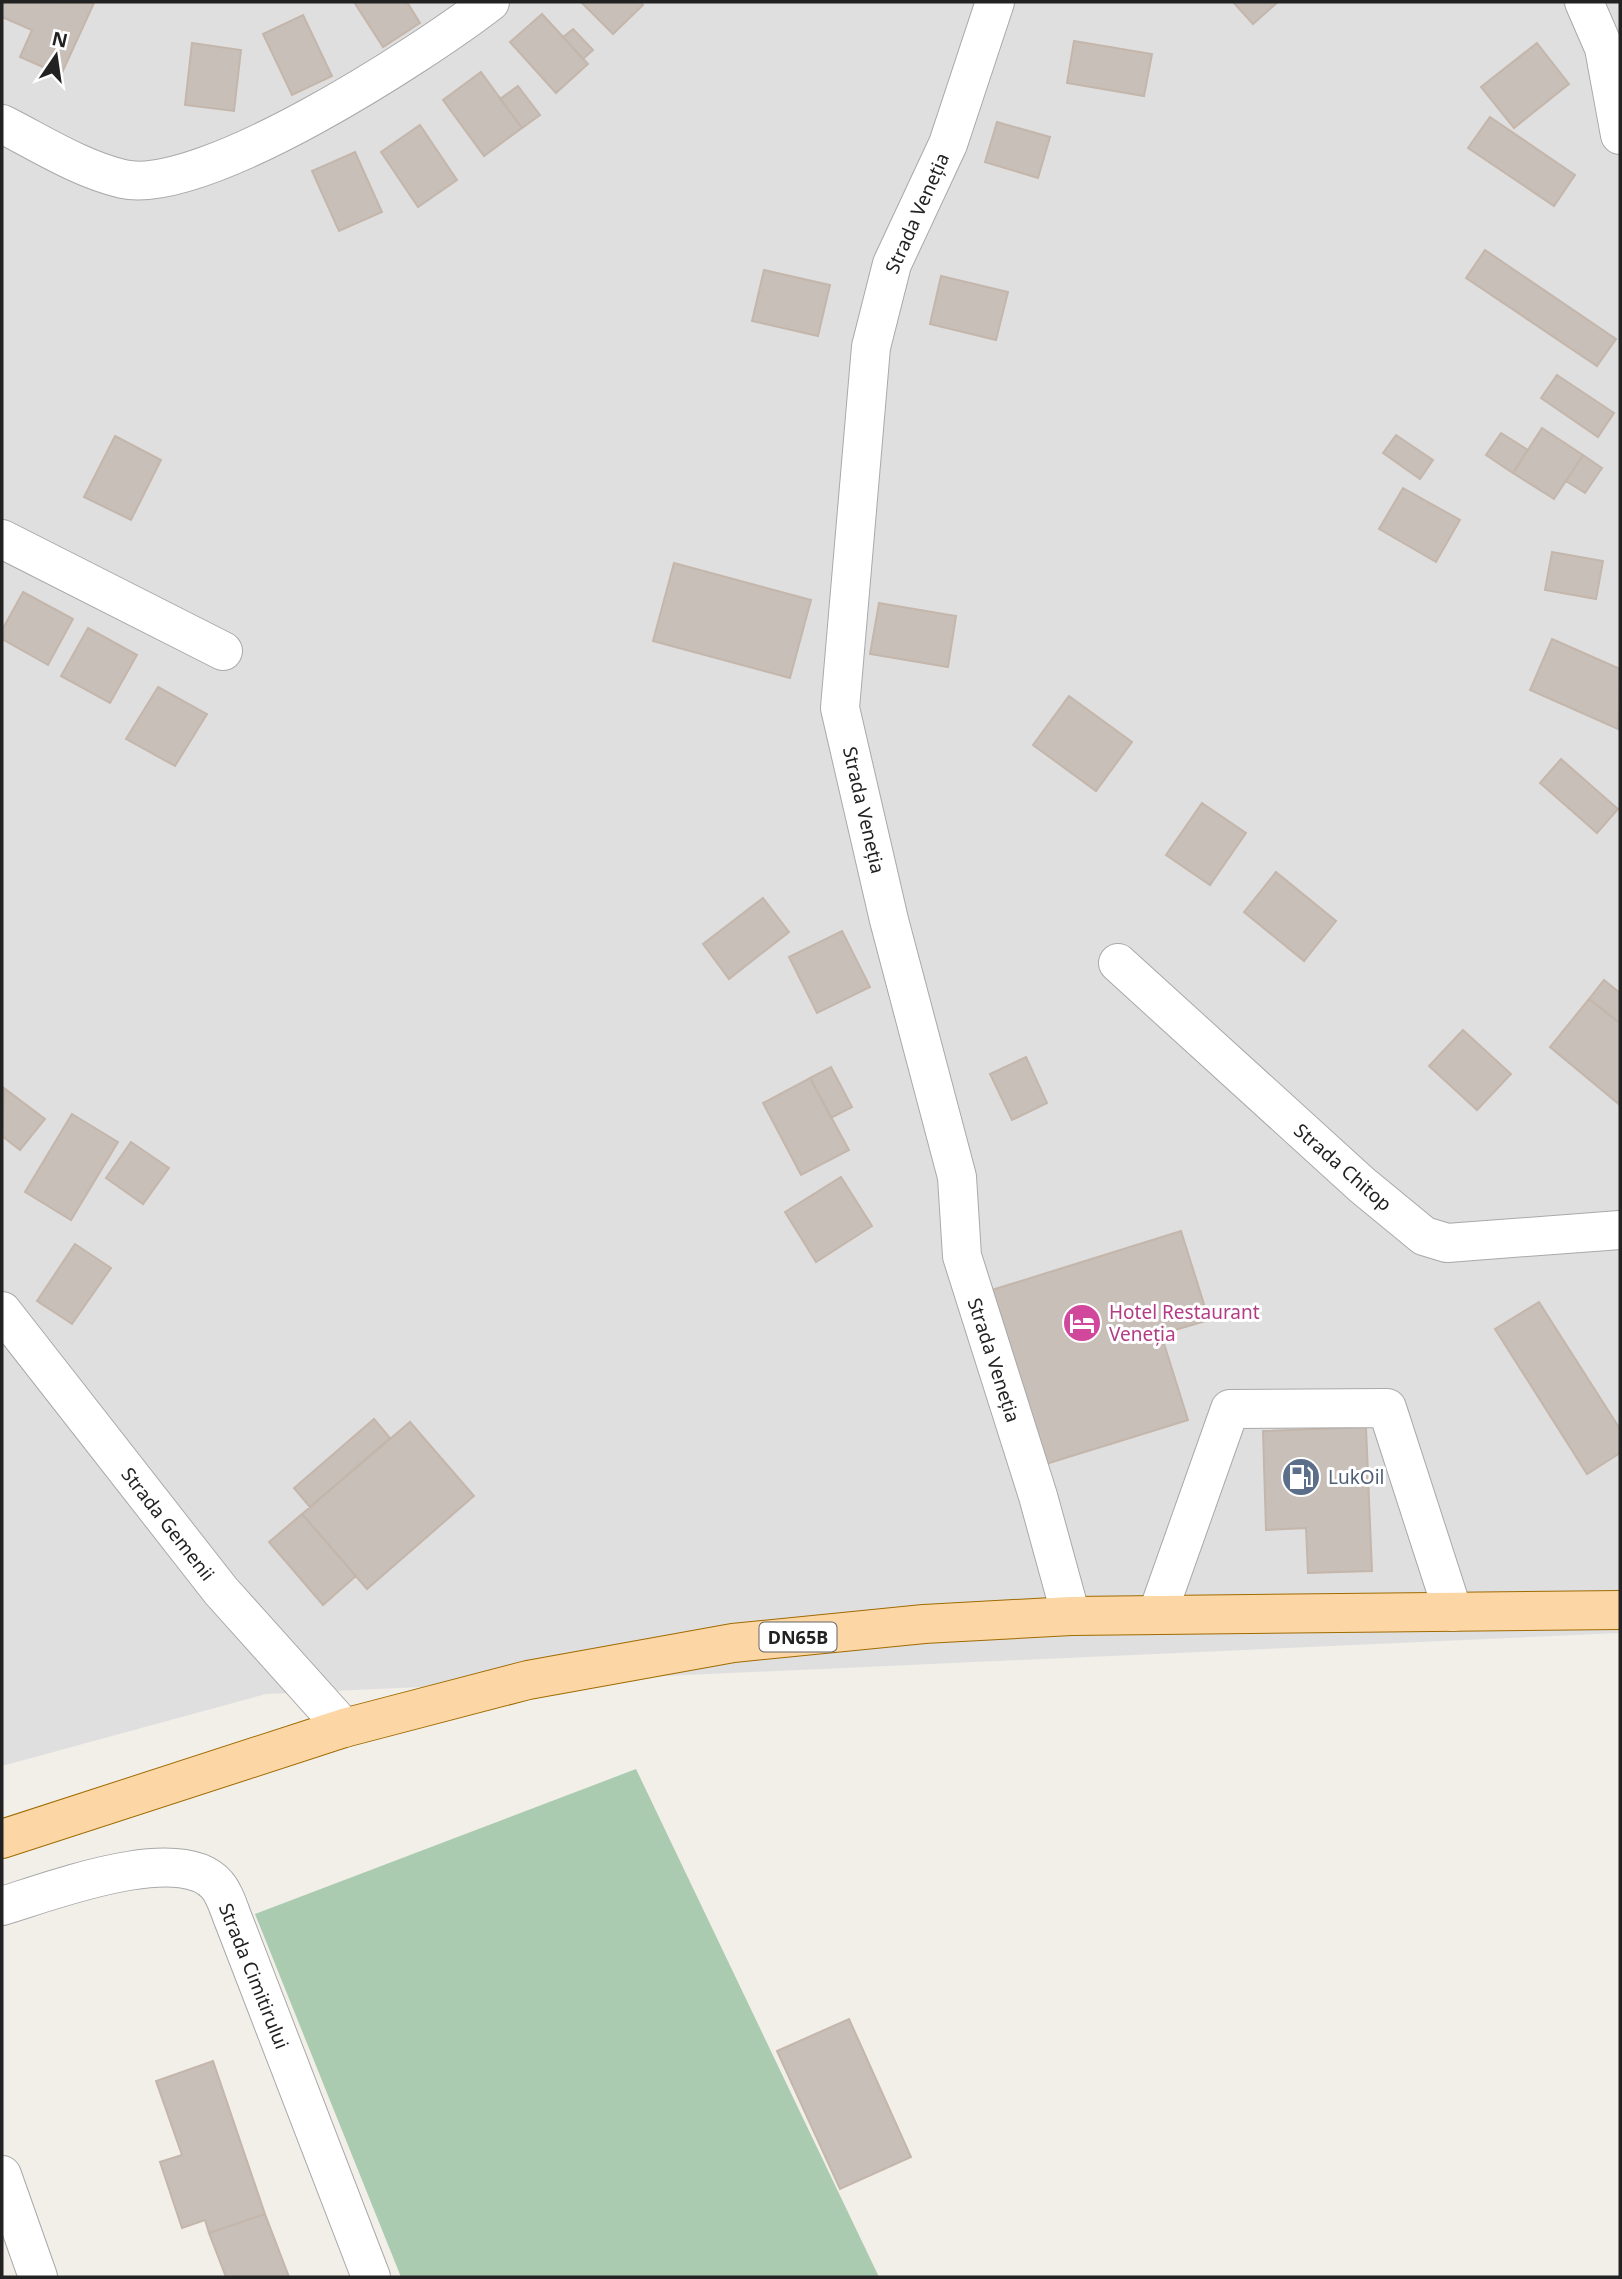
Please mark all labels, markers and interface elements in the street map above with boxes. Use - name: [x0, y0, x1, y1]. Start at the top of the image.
- north arrow: [21, 21, 91, 91]
- text: N: [49, 25, 70, 54]
- street label: Strada Veneția: [879, 149, 955, 277]
- street label: Strada Veneția: [837, 744, 891, 876]
- street label: Strada Chitop: [1289, 1117, 1397, 1217]
- street label: Strada Veneția: [962, 1294, 1026, 1426]
- place label: Hotel Restaurant Veneția: [1109, 1299, 1260, 1347]
- hotel icon: Hotel Restaurant Veneția: [1061, 1302, 1103, 1344]
- fuel station icon: LukOil: [1280, 1456, 1322, 1498]
- street label: Strada Gemenii: [115, 1462, 221, 1586]
- place label: LukOil: [1328, 1464, 1385, 1490]
- road number: DN65B: [760, 1622, 836, 1652]
- street label: Strada Cimitirului: [213, 1899, 295, 2053]

